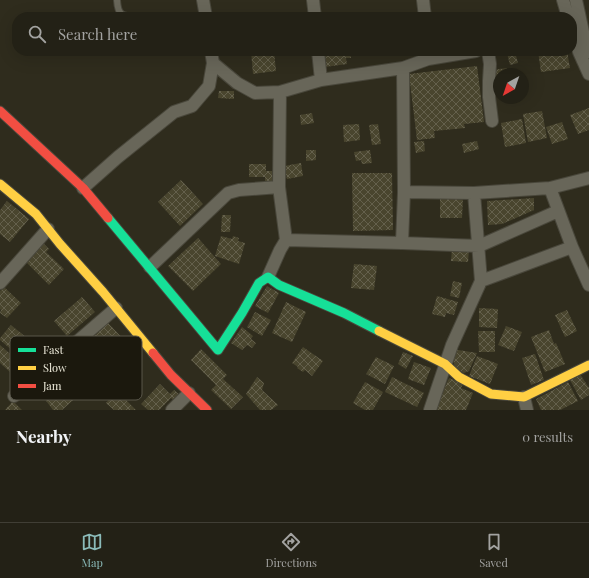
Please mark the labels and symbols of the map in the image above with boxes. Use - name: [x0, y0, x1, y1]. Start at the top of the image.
- north arrow: [493, 68, 529, 104]
- legend: [10, 336, 142, 400]
- text: Fast: [43, 342, 63, 357]
- text: Slow: [43, 360, 67, 375]
- text: Jam: [42, 378, 62, 393]

